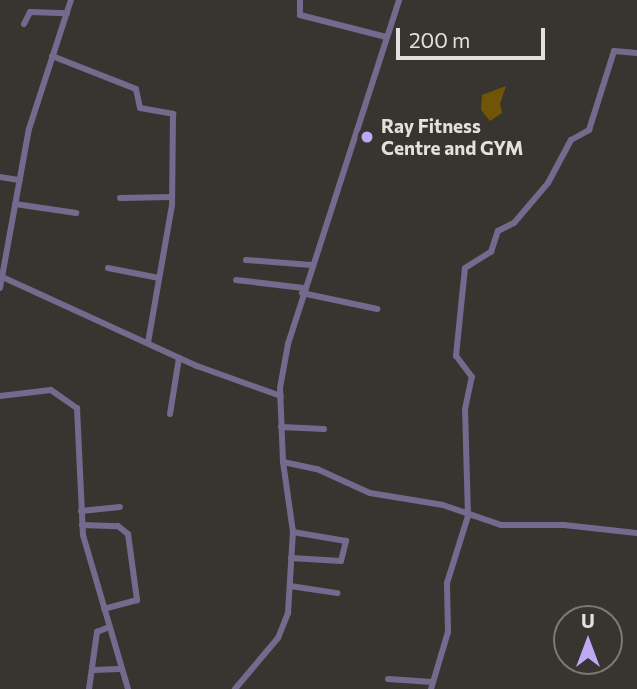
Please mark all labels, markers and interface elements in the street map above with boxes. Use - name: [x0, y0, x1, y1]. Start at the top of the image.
- scale bar: [399, 14, 548, 58]
- text: 200 m: [409, 27, 470, 52]
- place label: Ray Fitness Centre and GYM: [381, 115, 523, 159]
- marker: Ray Fitness Centre and GYM: [359, 129, 375, 145]
- north arrow: [553, 605, 623, 675]
- text: U: [581, 609, 595, 632]

